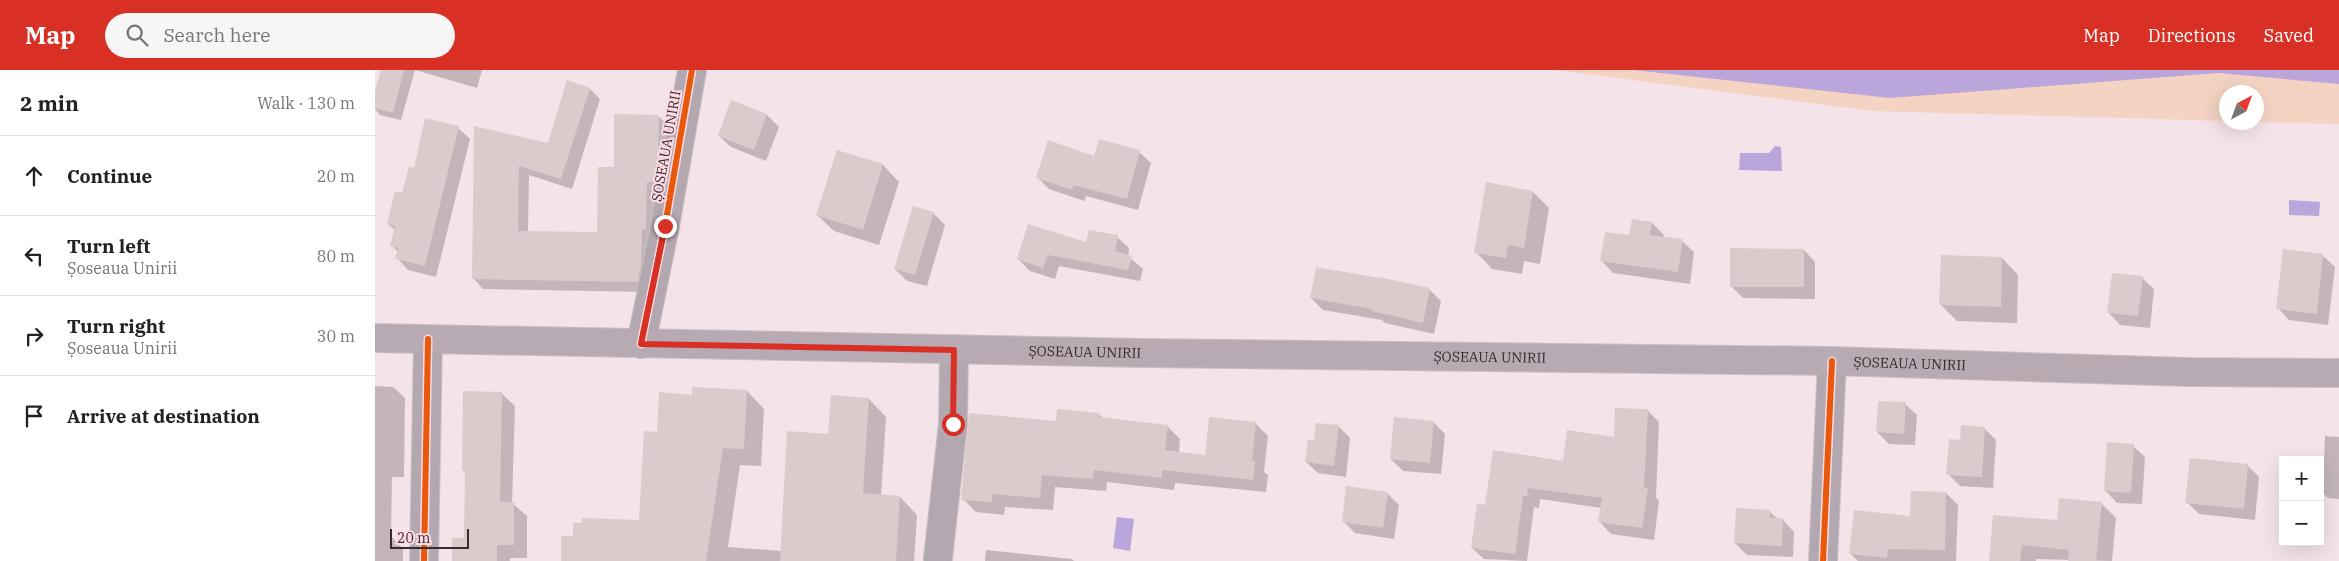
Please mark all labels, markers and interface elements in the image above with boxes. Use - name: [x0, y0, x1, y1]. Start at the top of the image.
- search box: [105, 13, 455, 58]
- text: Map: [25, 19, 75, 51]
- icon: search: [123, 21, 151, 49]
- text: Search here: [163, 23, 270, 47]
- text: Map: [2083, 24, 2120, 47]
- text: Directions: [2148, 24, 2236, 47]
- text: Saved: [2264, 24, 2314, 47]
- north arrow: [2219, 85, 2264, 130]
- text: 2 min: [20, 89, 79, 117]
- street label: ȘOSEAUA UNIRII: [647, 89, 685, 203]
- text: Walk · 130 m: [257, 93, 355, 113]
- icon: ahead: [20, 162, 48, 190]
- text: Continue: [67, 164, 152, 188]
- text: 20 m: [317, 166, 355, 186]
- route end: [654, 215, 677, 238]
- text: Turn left: [67, 234, 150, 258]
- icon: left: [20, 242, 48, 270]
- text: 80 m: [317, 246, 355, 266]
- text: Șoseaua Unirii: [67, 258, 177, 278]
- text: Turn right: [67, 314, 165, 338]
- icon: right: [20, 322, 48, 350]
- text: 30 m: [317, 326, 355, 346]
- text: Șoseaua Unirii: [67, 338, 177, 358]
- street label: ȘOSEAUA UNIRII: [1028, 342, 1142, 362]
- street label: ȘOSEAUA UNIRII: [1433, 347, 1546, 367]
- street label: ȘOSEAUA UNIRII: [1853, 353, 1967, 374]
- icon: arrive: [20, 402, 48, 430]
- text: Arrive at destination: [67, 404, 260, 428]
- route start: [942, 413, 965, 436]
- map controls: [2279, 456, 2324, 546]
- button: +: [2279, 456, 2324, 501]
- button: −: [2279, 501, 2324, 546]
- scale bar: [390, 526, 469, 549]
- text: 20 m: [397, 529, 430, 547]

